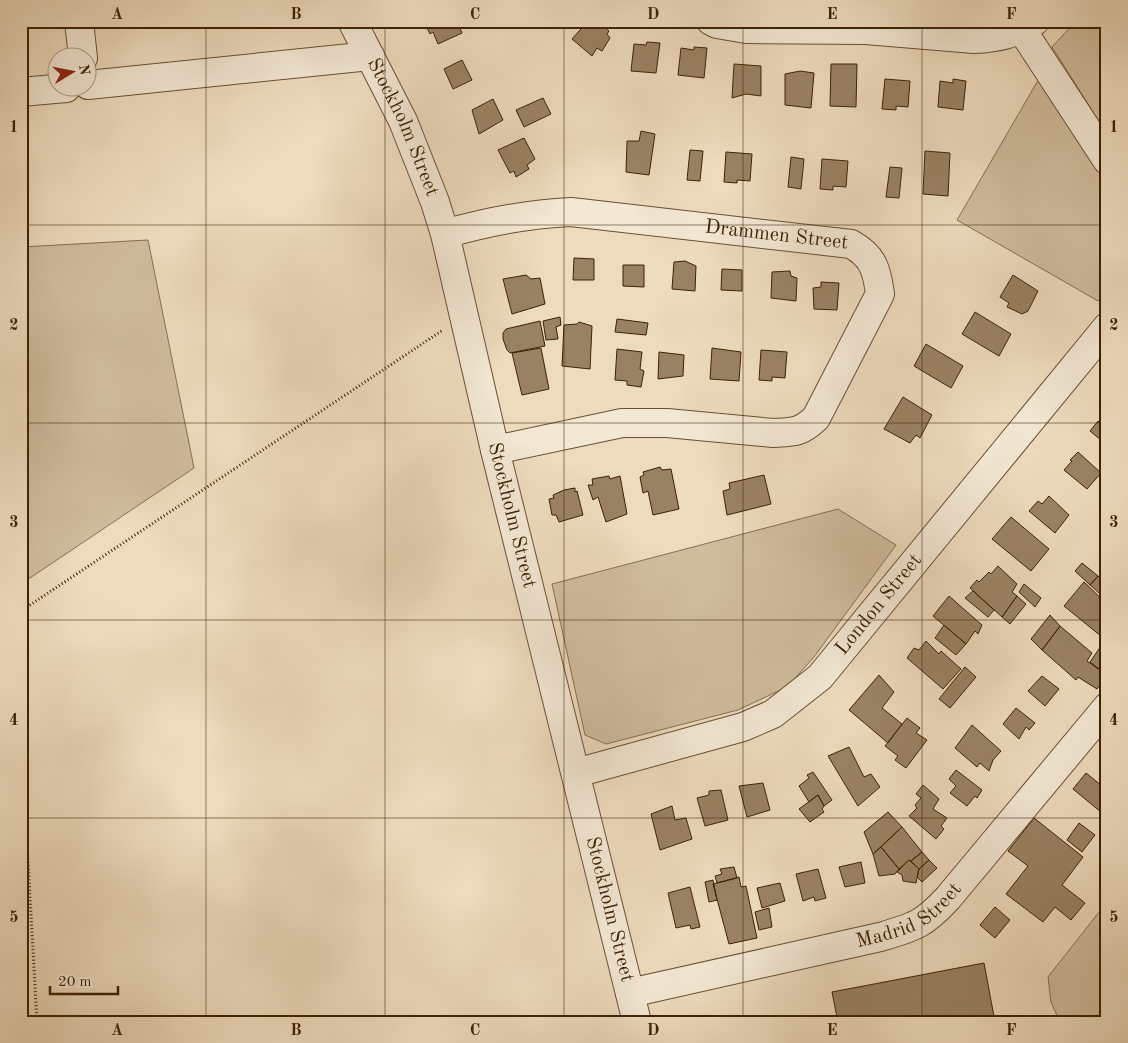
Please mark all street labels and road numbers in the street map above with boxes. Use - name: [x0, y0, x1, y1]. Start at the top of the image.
- street label: Stockholm Street: [363, 55, 442, 199]
- street label: Drammen Street: [704, 217, 849, 254]
- street label: Stockholm Street: [484, 441, 539, 590]
- street label: London Street: [832, 551, 926, 659]
- street label: Stockholm Street: [581, 835, 637, 984]
- street label: Madrid Street: [854, 879, 966, 952]

